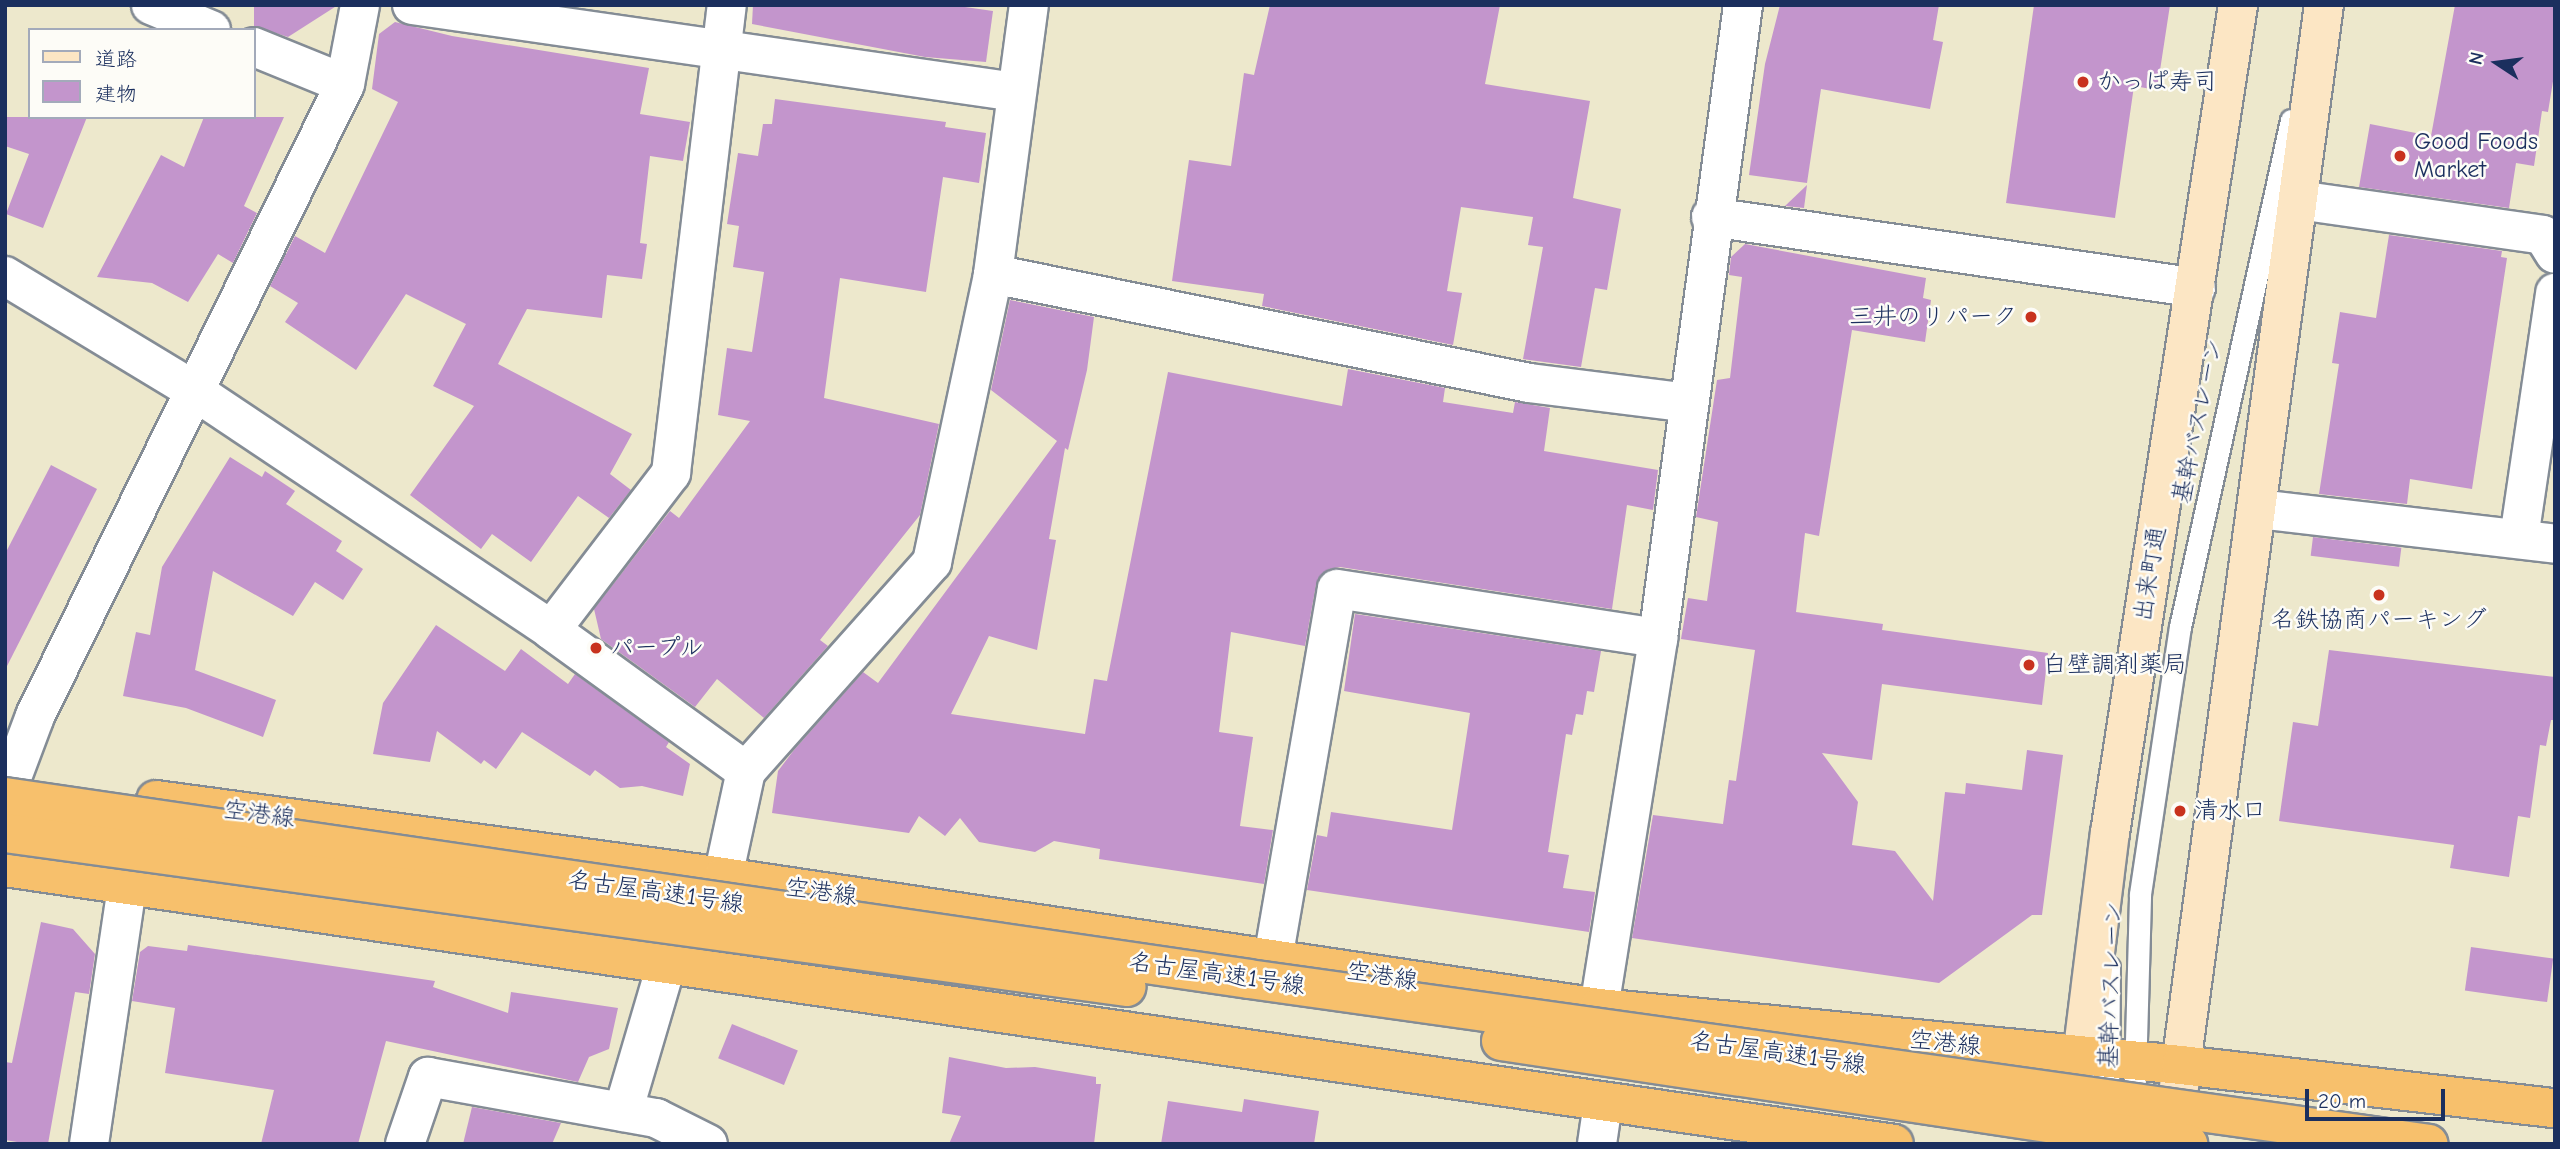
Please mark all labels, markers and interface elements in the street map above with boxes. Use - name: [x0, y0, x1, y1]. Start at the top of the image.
- legend: [28, 28, 256, 119]
- north arrow: [2462, 28, 2532, 98]
- text: 道路: [95, 47, 137, 71]
- text: N: [2464, 50, 2489, 67]
- place label: かっぱ寿司: [2097, 68, 2217, 96]
- marker: かっぱ寿司: [2075, 74, 2091, 90]
- text: 建物: [95, 82, 137, 106]
- place label: Good Foods Market: [2414, 128, 2538, 184]
- marker: Good Foods Market: [2392, 148, 2408, 164]
- place label: 三井のリパーク: [1849, 303, 2017, 331]
- marker: 三井のリパーク: [2023, 309, 2039, 325]
- street label: 基幹バスレーン: [2166, 335, 2230, 507]
- street label: 出来町通: [2128, 524, 2172, 624]
- marker: 名鉄協商パーキング: [2371, 587, 2387, 603]
- place label: 名鉄協商パーキング: [2271, 606, 2487, 634]
- place label: パープル: [610, 634, 706, 662]
- marker: パープル: [588, 640, 604, 656]
- place label: 白壁調剤薬局: [2043, 651, 2187, 679]
- marker: 白壁調剤薬局: [2021, 657, 2037, 673]
- street label: 空港線: [221, 795, 297, 833]
- place label: 清水口: [2194, 797, 2266, 825]
- marker: 清水口: [2172, 803, 2188, 819]
- street label: 名古屋高速1号線: [566, 865, 746, 919]
- street label: 空港線: [783, 873, 859, 911]
- street label: 基幹バスレーン: [2094, 900, 2128, 1070]
- street label: 名古屋高速1号線: [1127, 947, 1307, 1001]
- street label: 空港線: [1344, 956, 1420, 996]
- street label: 空港線: [1908, 1025, 1982, 1061]
- street label: 名古屋高速1号線: [1688, 1026, 1868, 1080]
- scale bar: [2308, 1076, 2448, 1120]
- text: 20 m: [2318, 1089, 2366, 1113]

